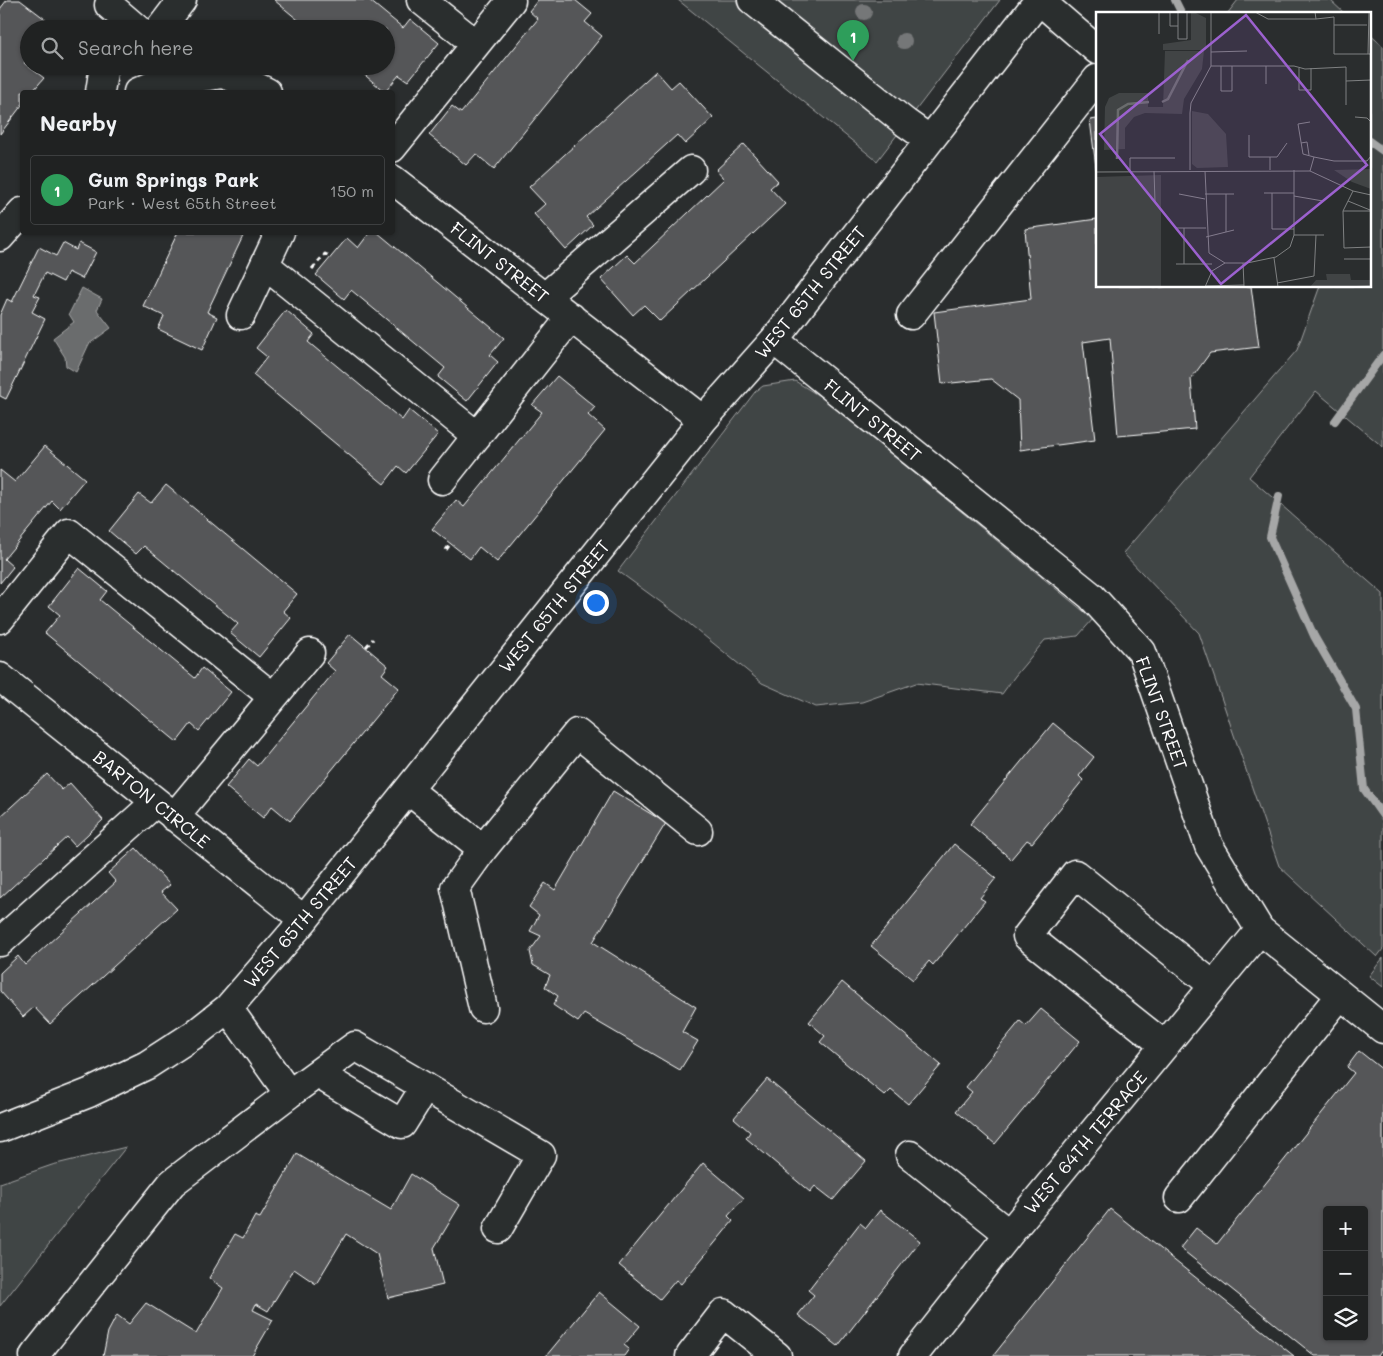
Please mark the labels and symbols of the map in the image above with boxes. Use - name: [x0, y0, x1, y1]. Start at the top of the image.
- inset map: [1096, 12, 1370, 288]
- pin: 1: [837, 20, 869, 61]
- street label: FLINT STREET: [446, 216, 554, 308]
- street label: WEST 65TH STREET: [749, 221, 871, 363]
- street label: FLINT STREET: [819, 373, 927, 467]
- street label: WEST 65TH STREET: [493, 535, 615, 677]
- your location: [583, 590, 609, 616]
- street label: FLINT STREET: [1130, 653, 1194, 773]
- street label: BARTON CIRCLE: [89, 745, 215, 853]
- street label: WEST 65TH STREET: [238, 851, 362, 993]
- street label: WEST 64TH TERRACE: [1018, 1065, 1152, 1219]

